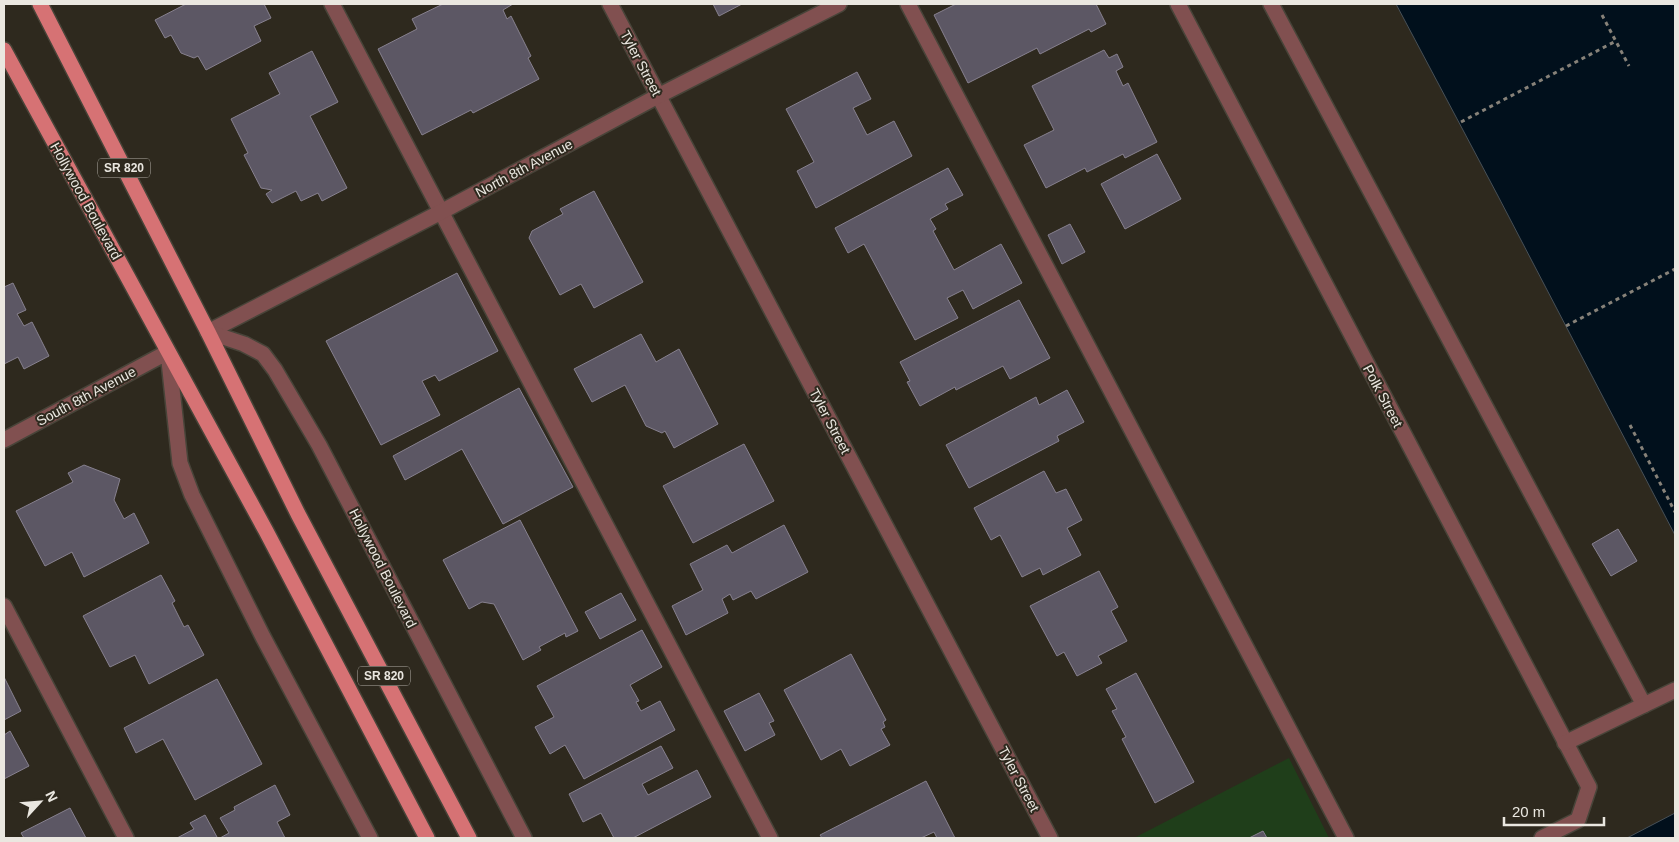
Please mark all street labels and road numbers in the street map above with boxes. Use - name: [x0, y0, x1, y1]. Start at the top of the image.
- street label: Tyler Street: [617, 28, 665, 98]
- street label: North 8th Avenue: [473, 136, 576, 200]
- street label: Hollywood Boulevard: [47, 140, 125, 262]
- road number: SR 820: [98, 158, 150, 178]
- street label: Polk Street: [1360, 362, 1406, 430]
- street label: South 8th Avenue: [34, 363, 139, 429]
- street label: Tyler Street: [806, 386, 854, 456]
- street label: Hollywood Boulevard: [346, 506, 420, 630]
- road number: SR 820: [358, 666, 410, 686]
- street label: Tyler Street: [995, 744, 1043, 814]

